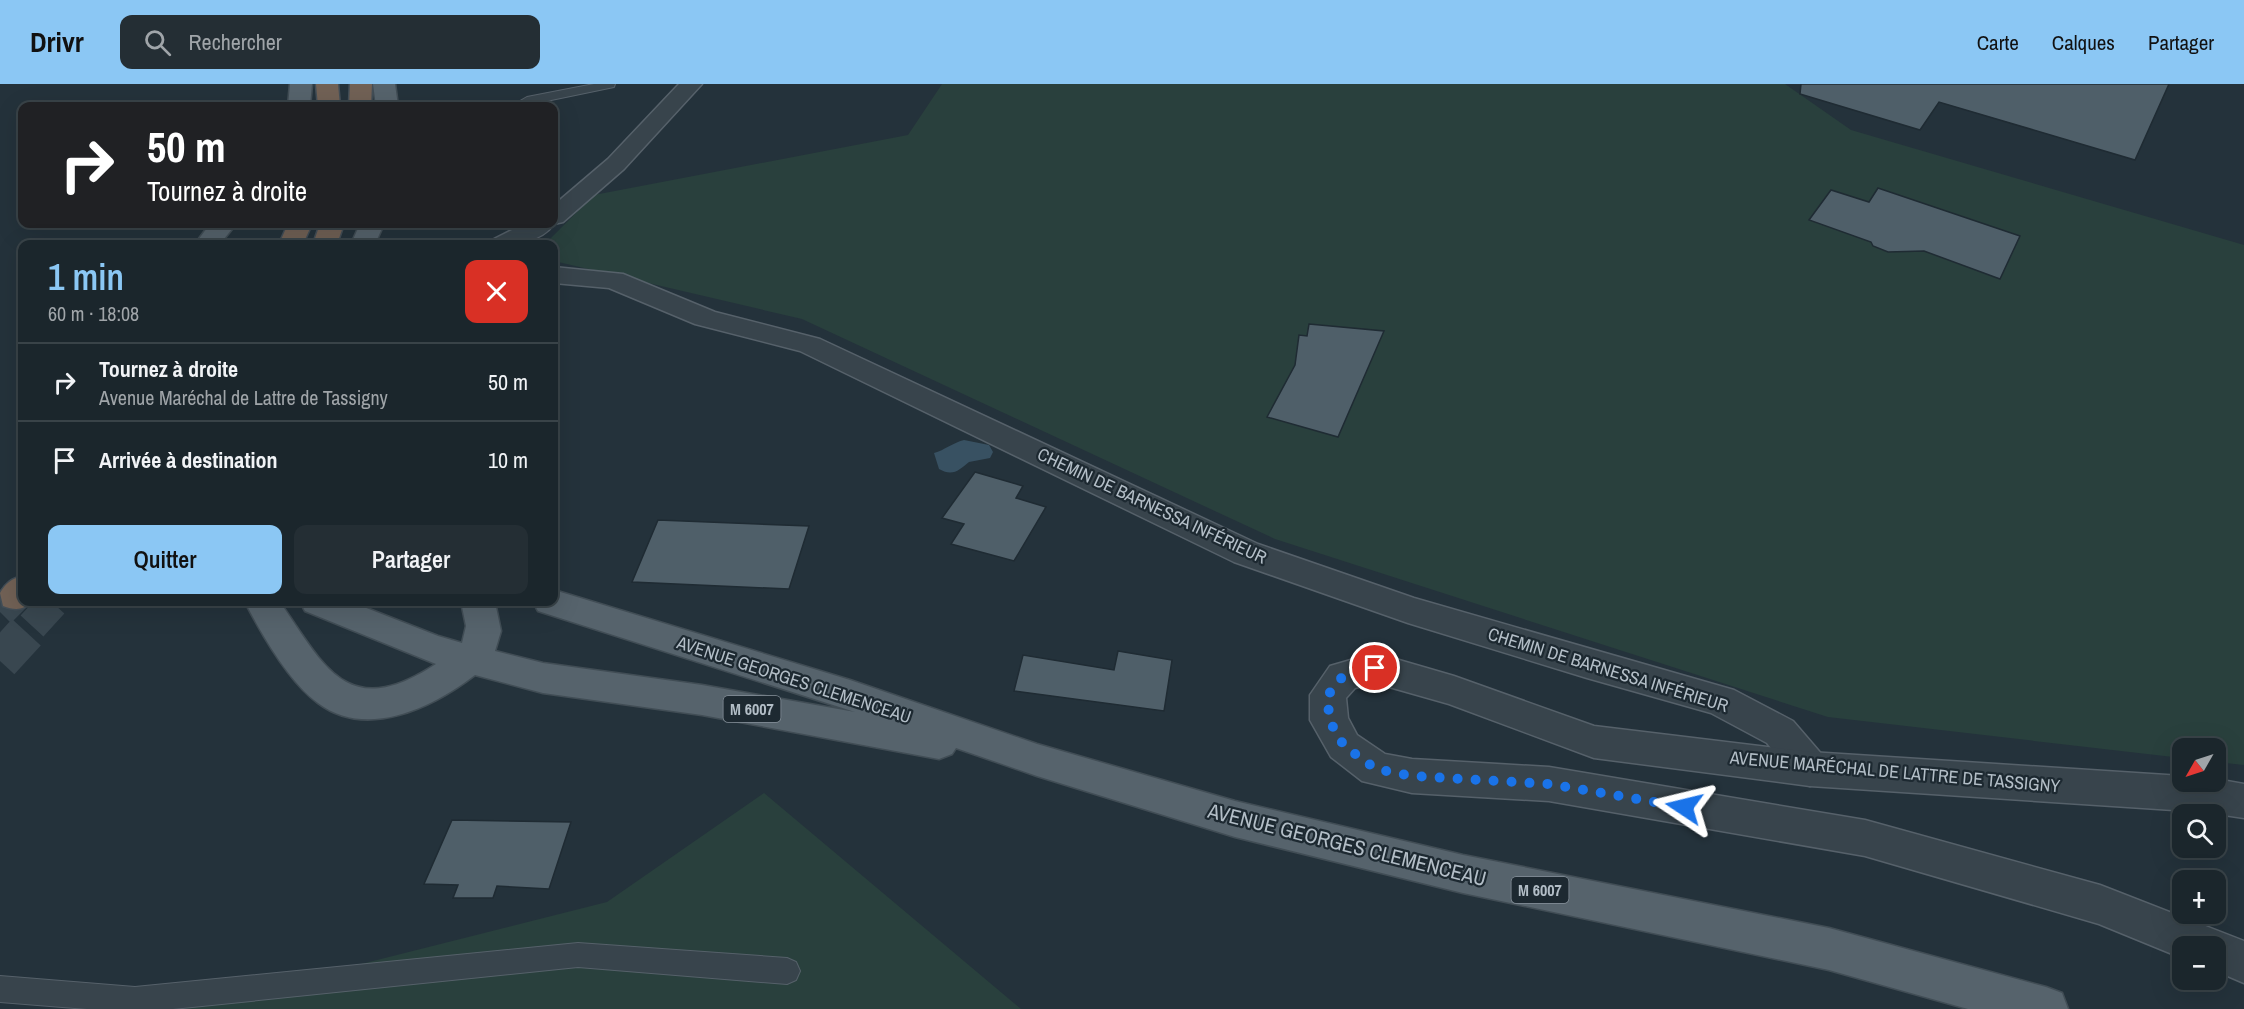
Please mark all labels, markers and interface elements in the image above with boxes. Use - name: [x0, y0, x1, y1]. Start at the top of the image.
- search box: [120, 15, 540, 69]
- text: Drivr: [30, 23, 84, 61]
- icon: search: [141, 26, 174, 59]
- text: Rechercher: [189, 27, 282, 57]
- text: Carte: [1977, 28, 2019, 57]
- text: Calques: [2052, 28, 2115, 57]
- text: Partager: [2148, 28, 2214, 57]
- text: 50 m: [147, 119, 226, 175]
- icon: right: [48, 126, 126, 204]
- text: Tournez à droite: [147, 173, 307, 209]
- text: 1 min: [48, 253, 124, 301]
- button: close: [465, 260, 528, 323]
- text: 60 m · 18:08: [48, 300, 139, 327]
- text: Tournez à droite: [99, 354, 238, 384]
- icon: right: [48, 366, 81, 399]
- text: 50 m: [488, 367, 528, 397]
- text: Avenue Maréchal de Lattre de Tassigny: [99, 384, 388, 411]
- street label: CHEMIN DE BARNESSA INFÉRIEUR: [1034, 441, 1271, 570]
- icon: arrive: [48, 444, 81, 477]
- text: Arrivée à destination: [99, 445, 277, 475]
- text: 10 m: [488, 445, 528, 475]
- button: Quitter: [48, 525, 282, 594]
- button: Partager: [294, 525, 528, 594]
- street label: CHEMIN DE BARNESSA INFÉRIEUR: [1485, 621, 1732, 718]
- street label: AVENUE GEORGES CLEMENCEAU: [673, 629, 915, 729]
- pin: [1349, 642, 1400, 693]
- icon: arrive: [1358, 651, 1391, 684]
- road number: M 6007: [724, 696, 780, 722]
- north arrow: [2172, 738, 2226, 792]
- map controls: [2172, 738, 2226, 990]
- street label: AVENUE MARÉCHAL DE LATTRE DE TASSIGNY: [1728, 745, 2061, 798]
- position arrow: [1652, 775, 1716, 839]
- street label: AVENUE GEORGES CLEMENCEAU: [1204, 796, 1489, 893]
- button: search: [2172, 804, 2226, 858]
- button: +: [2172, 870, 2226, 924]
- road number: M 6007: [1512, 877, 1568, 903]
- button: −: [2172, 936, 2226, 990]

